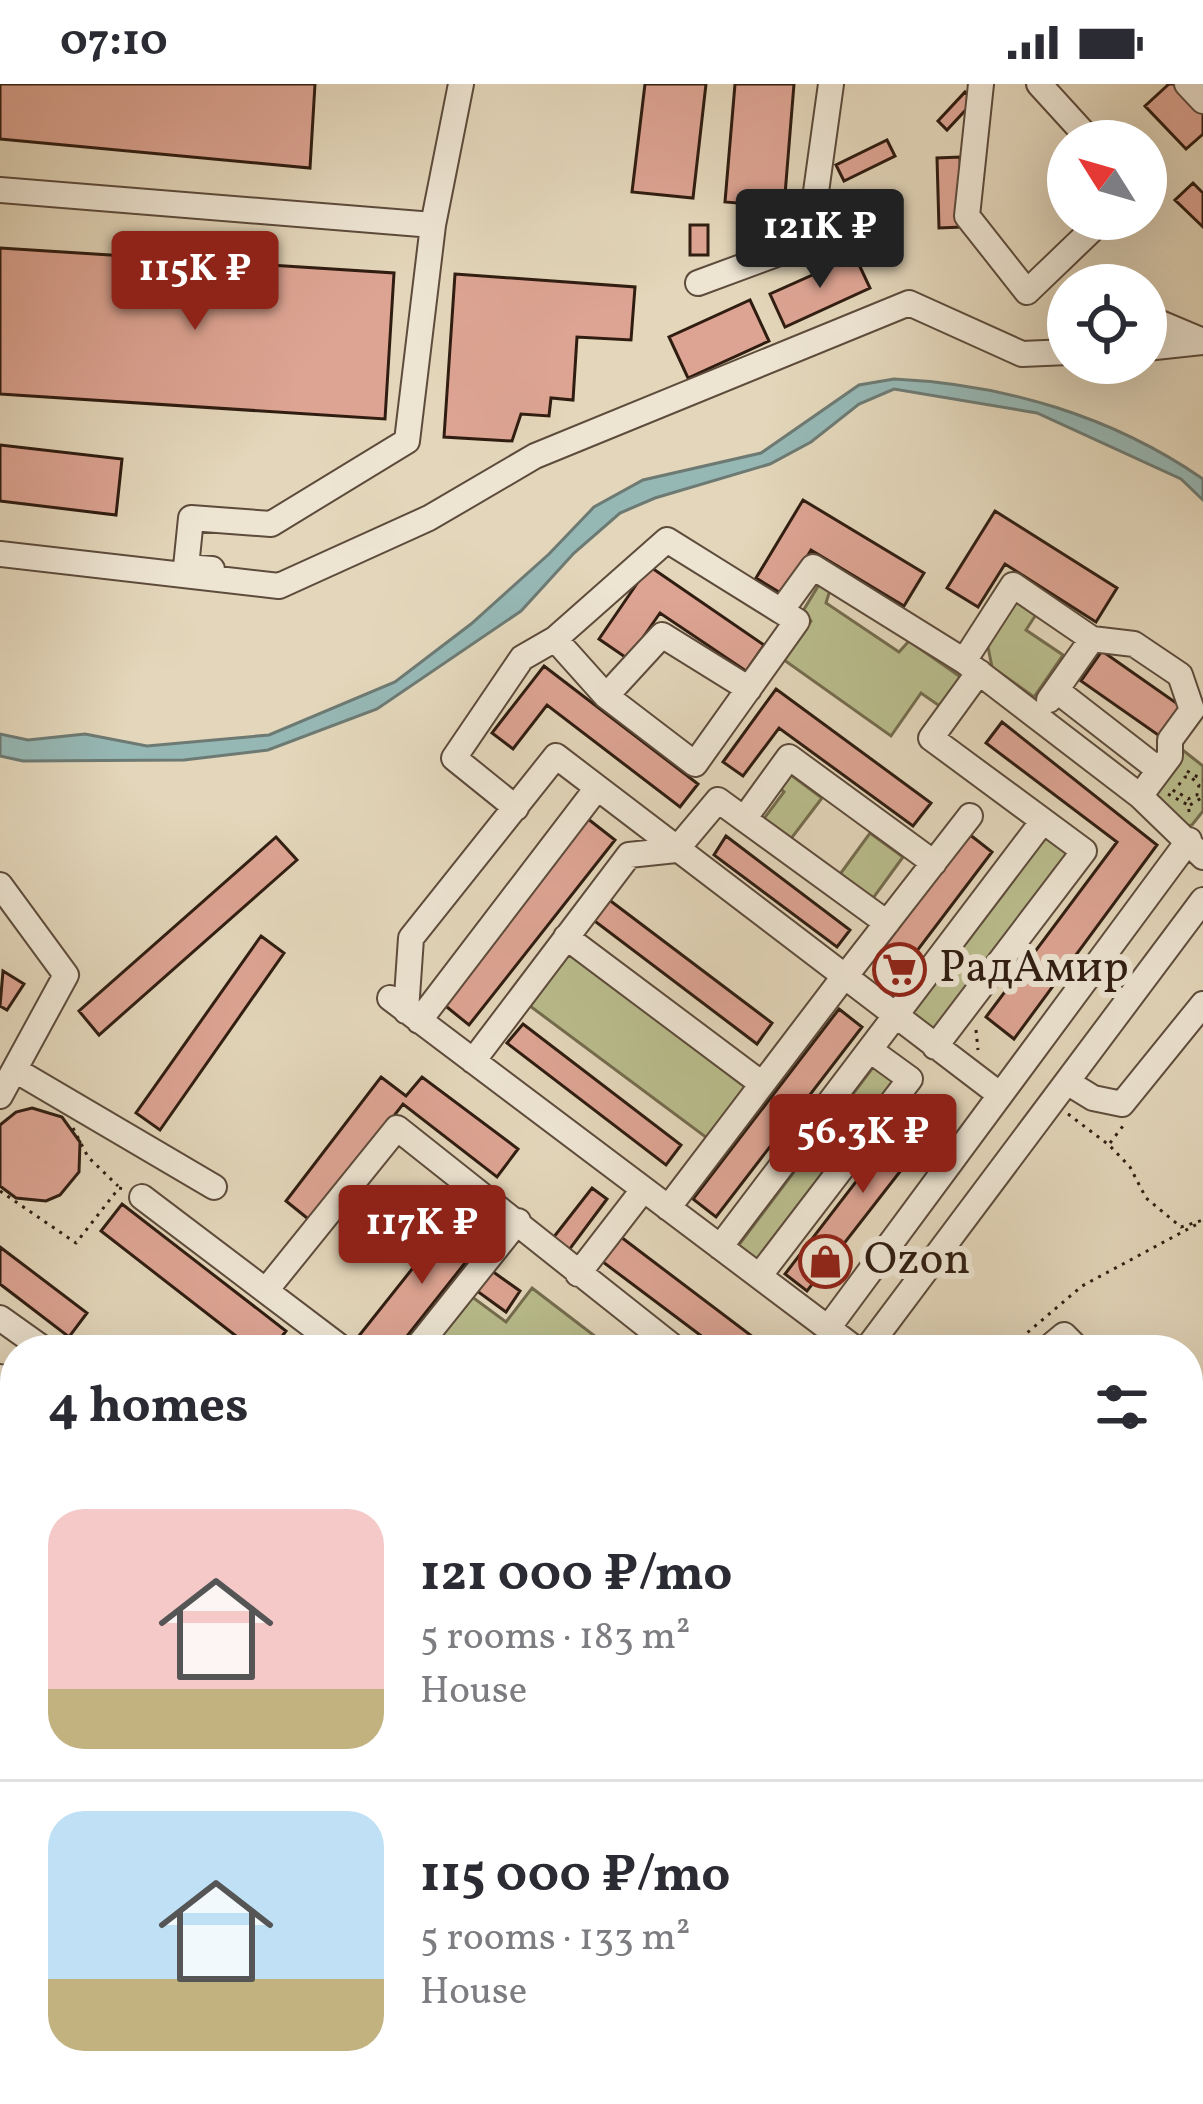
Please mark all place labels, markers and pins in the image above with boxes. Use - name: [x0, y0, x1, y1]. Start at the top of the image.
- pin: 121K ₽: [722, 189, 918, 291]
- pin: 115K ₽: [97, 231, 293, 333]
- place label: РадАмир: [939, 938, 1129, 1001]
- supermarket icon: РадАмир: [872, 941, 928, 997]
- pin: 56.3K ₽: [752, 1094, 974, 1196]
- pin: 117K ₽: [324, 1185, 520, 1287]
- place label: Ozon: [864, 1230, 970, 1293]
- shop icon: Ozon: [797, 1233, 853, 1289]

